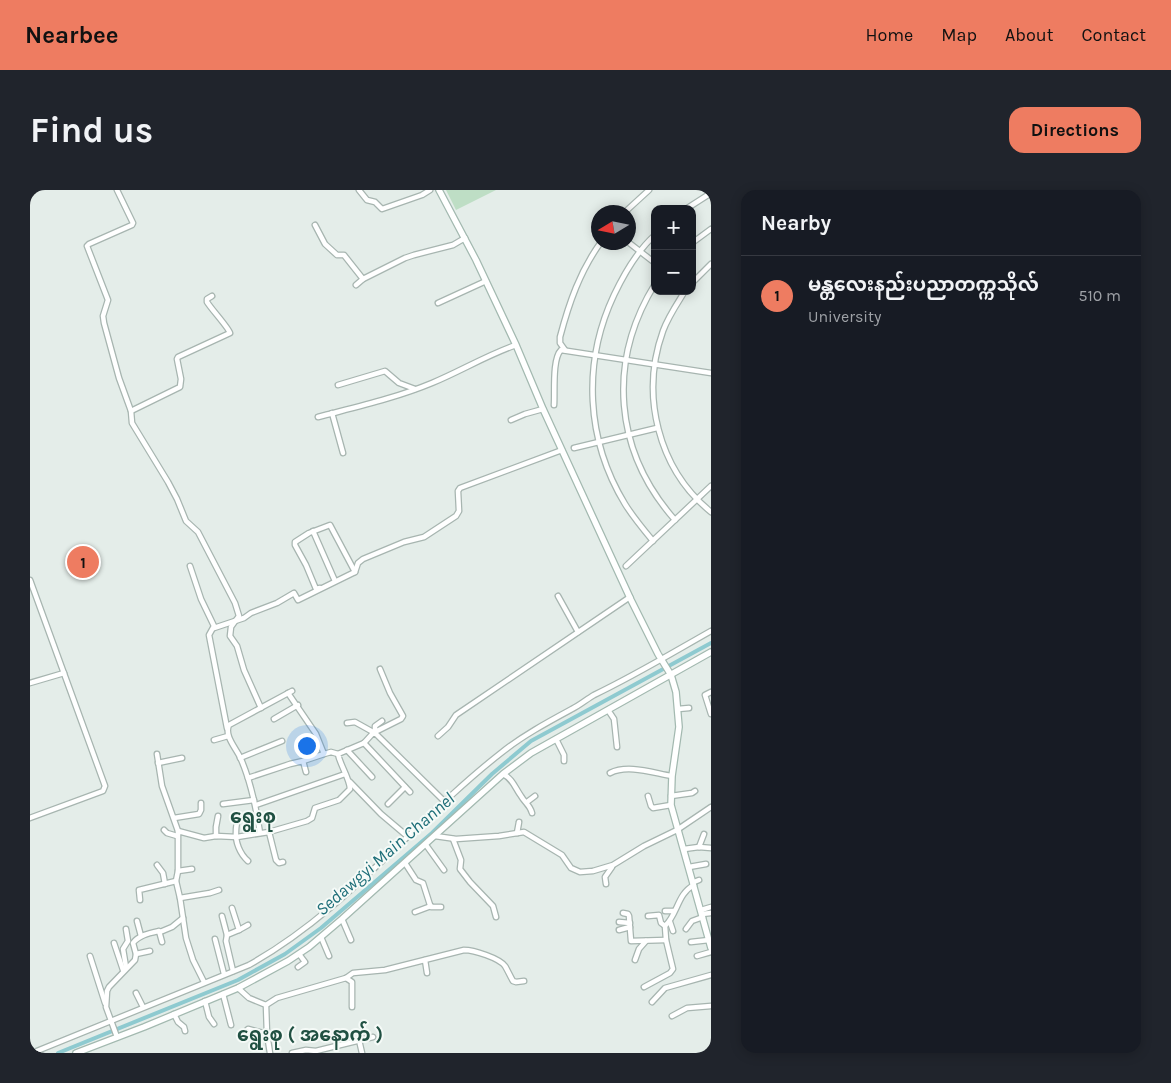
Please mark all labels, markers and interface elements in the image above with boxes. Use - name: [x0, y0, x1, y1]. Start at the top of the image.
- text: Nearbee: [25, 21, 119, 49]
- text: Home: [865, 24, 913, 46]
- text: Map: [941, 24, 977, 46]
- text: About: [1005, 24, 1054, 46]
- text: Contact: [1082, 24, 1146, 46]
- button: Directions: [1009, 107, 1141, 153]
- text: Find us: [30, 110, 153, 151]
- north arrow: [591, 205, 636, 250]
- map controls: [651, 205, 696, 295]
- button: +: [651, 205, 696, 250]
- text: Nearby: [761, 211, 831, 235]
- button: −: [651, 250, 696, 295]
- text: မန္တလေးနည်းပညာတက္ကသိုလ်: [808, 274, 1039, 296]
- text: 1: [774, 286, 780, 305]
- text: 510 m: [1078, 286, 1121, 305]
- text: University: [808, 307, 882, 326]
- pin: 1: [67, 543, 99, 581]
- your location: [294, 733, 320, 759]
- water label: Sedawgyi Main Channel: [311, 787, 459, 920]
- district label: ရွေးစု: [230, 806, 276, 832]
- district label: ရွေးစု ( အနောက် ): [237, 1021, 383, 1050]

